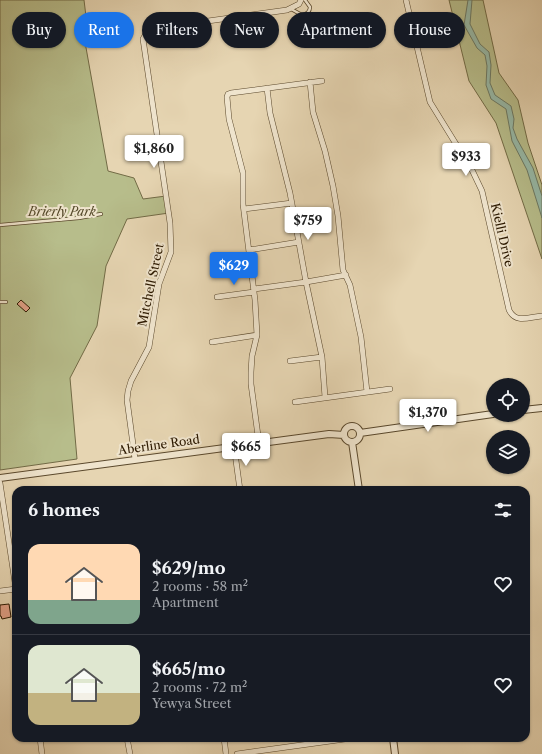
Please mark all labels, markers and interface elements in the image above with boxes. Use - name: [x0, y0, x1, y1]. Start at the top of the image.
- chip: Buy: [12, 12, 66, 48]
- chip: Rent: [74, 12, 134, 48]
- chip: Filters: [142, 12, 212, 48]
- chip: New: [220, 12, 279, 48]
- chip: Apartment: [287, 12, 386, 48]
- chip: House: [394, 12, 465, 48]
- pin: $1,860: [121, 135, 187, 169]
- text: $1,860: [134, 140, 174, 156]
- pin: $933: [442, 143, 490, 177]
- text: $933: [451, 148, 481, 164]
- street label: Kielli Drive: [488, 202, 517, 268]
- park label: Brierly Park: [27, 204, 96, 219]
- pin: $759: [284, 207, 332, 241]
- text: $759: [294, 212, 322, 228]
- street label: Mitchell Street: [134, 241, 167, 328]
- pin: $629: [210, 252, 258, 286]
- text: $629: [219, 257, 249, 273]
- map controls: [486, 378, 530, 474]
- button: locate: [486, 378, 530, 422]
- pin: $1,370: [395, 399, 461, 433]
- text: $1,370: [408, 404, 448, 420]
- button: layers: [486, 430, 530, 474]
- street label: Aberline Road: [116, 431, 201, 458]
- pin: $665: [222, 433, 270, 467]
- text: $665: [231, 438, 261, 454]
- icon: filters: [492, 499, 514, 521]
- text: 6 homes: [28, 500, 100, 520]
- text: $629/mo: [152, 558, 225, 578]
- icon: home: [60, 560, 108, 608]
- icon: heart: [492, 573, 514, 595]
- text: 2 rooms · 58 m²: [152, 578, 248, 594]
- text: Apartment: [152, 594, 219, 610]
- text: $665/mo: [152, 659, 225, 679]
- icon: home: [60, 661, 108, 709]
- icon: heart: [492, 674, 514, 696]
- text: 2 rooms · 72 m²: [152, 679, 247, 695]
- text: Yewya Street: [152, 695, 231, 711]

